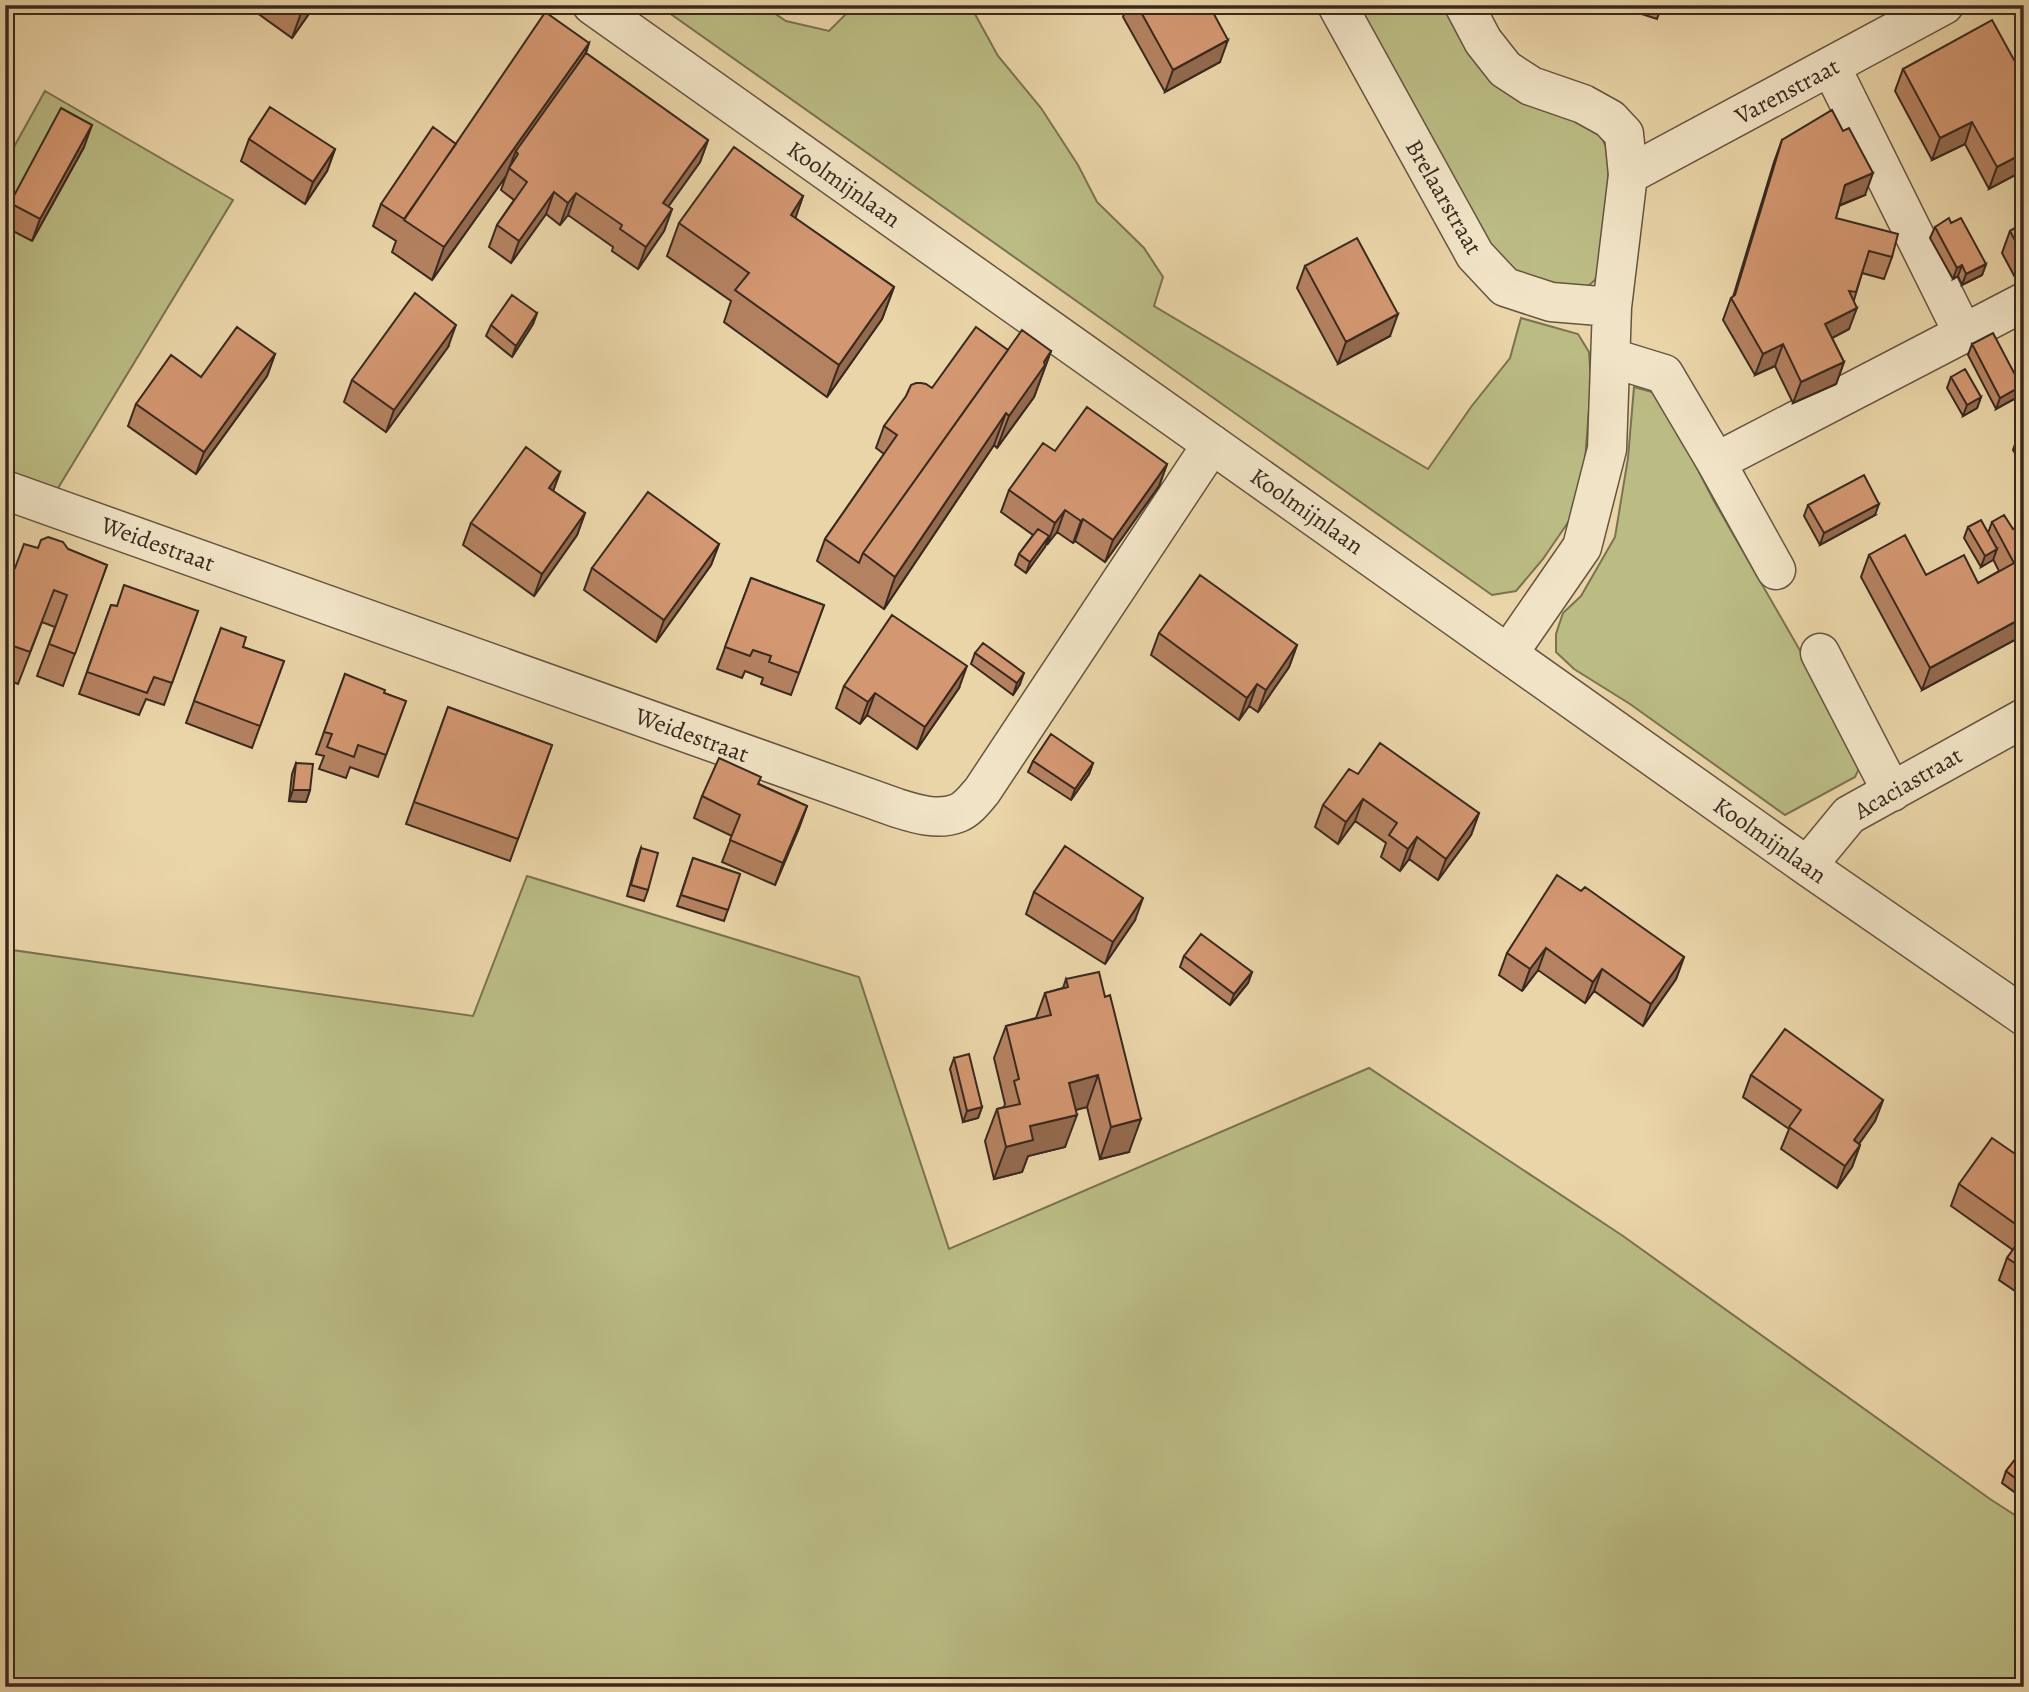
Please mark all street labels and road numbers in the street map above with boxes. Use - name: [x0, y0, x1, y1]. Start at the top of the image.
- street label: Varenstraat: [1728, 50, 1845, 132]
- street label: Koolmijnlaan: [781, 133, 907, 235]
- street label: Brelaarstraat: [1398, 134, 1490, 261]
- street label: Koolmijnlaan: [1244, 460, 1370, 562]
- street label: Weidestraat: [96, 508, 219, 579]
- street label: Weidestraat: [630, 699, 753, 770]
- street label: Acaciastraat: [1847, 739, 1968, 827]
- street label: Koolmijnlaan: [1707, 789, 1833, 891]

